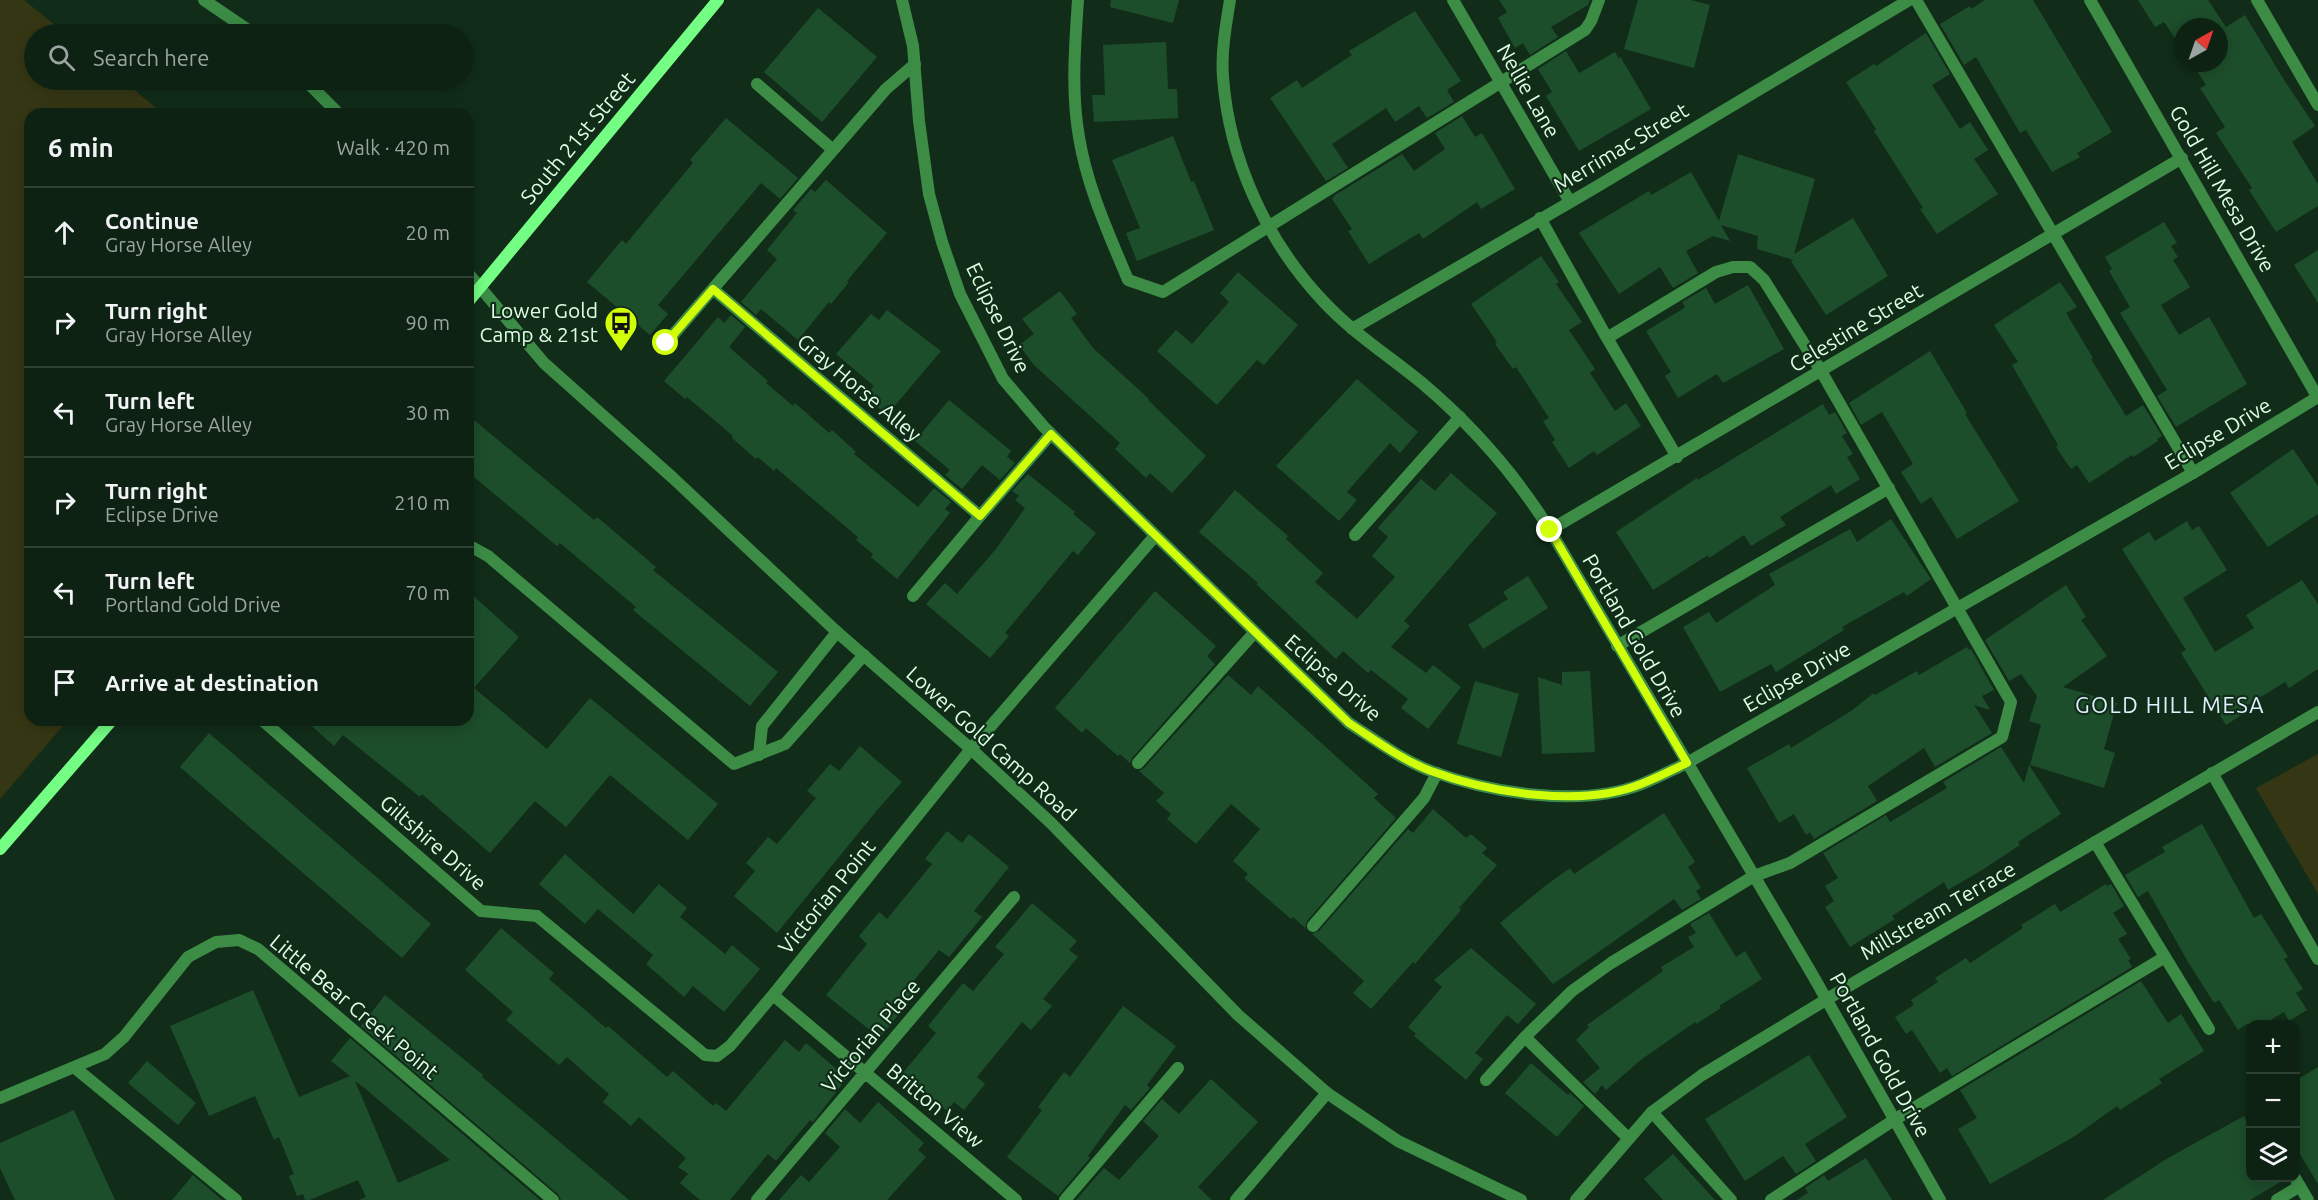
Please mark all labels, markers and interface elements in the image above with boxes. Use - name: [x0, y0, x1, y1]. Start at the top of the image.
- north arrow: [2174, 18, 2228, 72]
- search box: [24, 24, 474, 90]
- street label: Nellie Lane: [1492, 39, 1565, 142]
- icon: search: [45, 41, 78, 74]
- text: Search here: [93, 45, 209, 70]
- street label: South 21st Street: [515, 67, 639, 208]
- street label: Merrimac Street: [1549, 97, 1692, 197]
- street label: Gold Hill Mesa Drive: [2165, 101, 2280, 276]
- text: 6 min: [48, 133, 114, 162]
- text: Walk · 420 m: [337, 136, 450, 159]
- text: Continue: [105, 208, 199, 233]
- icon: ahead: [48, 216, 81, 249]
- text: 20 m: [406, 221, 450, 244]
- text: Gray Horse Alley: [105, 233, 252, 256]
- street label: Eclipse Drive: [962, 259, 1036, 377]
- street label: Celestine Street: [1785, 278, 1926, 376]
- text: Turn right: [105, 298, 207, 323]
- place label: Lower Gold Camp & 21st: [479, 298, 598, 346]
- bus stop icon: Lower Gold Camp & 21st: [603, 305, 639, 352]
- icon: right: [48, 306, 81, 339]
- text: 90 m: [406, 311, 450, 334]
- text: Gray Horse Alley: [105, 323, 252, 346]
- street label: Gray Horse Alley: [793, 328, 926, 446]
- route start: [652, 329, 678, 355]
- text: Turn left: [105, 388, 195, 413]
- street label: Eclipse Drive: [2160, 392, 2275, 474]
- icon: left: [48, 396, 81, 429]
- text: 30 m: [406, 401, 450, 424]
- text: Gray Horse Alley: [105, 413, 252, 436]
- text: Turn right: [105, 478, 207, 503]
- icon: right: [48, 486, 81, 519]
- text: 210 m: [394, 491, 450, 514]
- text: Eclipse Drive: [105, 503, 219, 526]
- route end: [1536, 516, 1562, 542]
- street label: Portland Gold Drive: [1578, 550, 1691, 721]
- text: Turn left: [105, 568, 195, 593]
- icon: left: [48, 576, 81, 609]
- text: 70 m: [406, 581, 450, 604]
- text: Portland Gold Drive: [105, 593, 281, 616]
- street label: Eclipse Drive: [1281, 629, 1387, 726]
- street label: Eclipse Drive: [1739, 636, 1854, 716]
- street label: Lower Gold Camp Road: [902, 661, 1081, 826]
- icon: arrive: [48, 666, 81, 699]
- text: Arrive at destination: [105, 670, 319, 695]
- district label: GOLD HILL MESA: [2075, 692, 2265, 717]
- street label: Giltshire Drive: [376, 790, 492, 895]
- street label: Victorian Point: [773, 834, 880, 958]
- street label: Millstream Terrace: [1856, 856, 2019, 964]
- street label: Little Bear Creek Point: [266, 929, 444, 1084]
- street label: Portland Gold Drive: [1826, 968, 1936, 1141]
- street label: Victorian Place: [816, 974, 924, 1097]
- map controls: [2246, 1020, 2300, 1182]
- button: +: [2246, 1020, 2300, 1074]
- street label: Britton View: [882, 1058, 989, 1153]
- button: −: [2246, 1074, 2300, 1128]
- button: layers: [2246, 1128, 2300, 1182]

